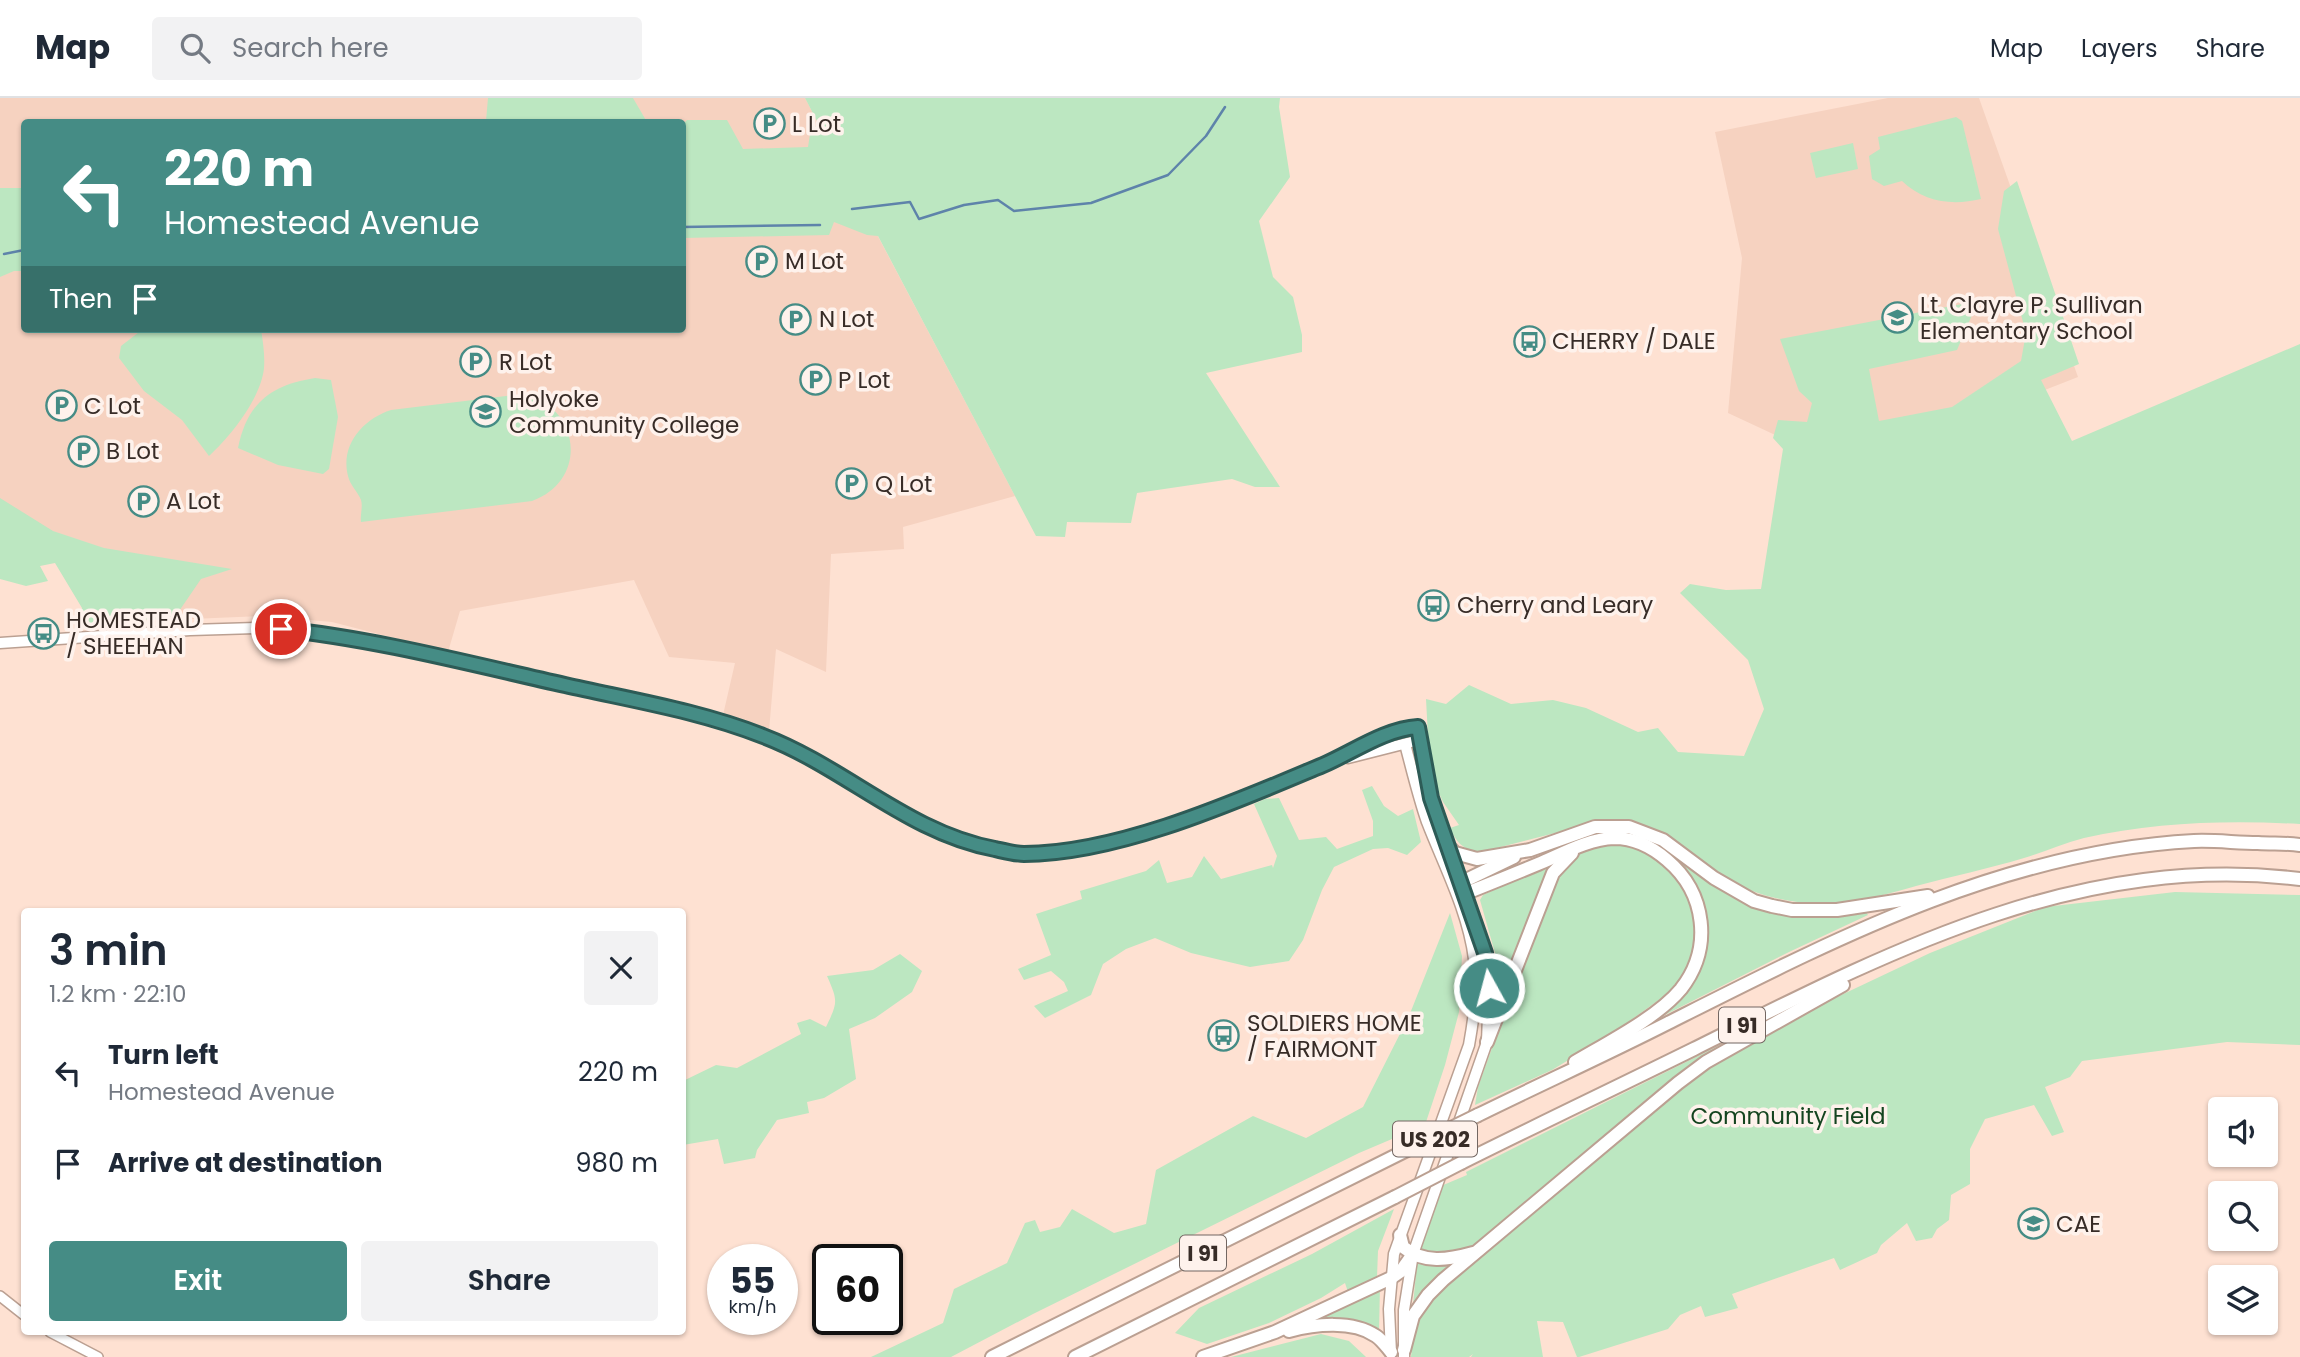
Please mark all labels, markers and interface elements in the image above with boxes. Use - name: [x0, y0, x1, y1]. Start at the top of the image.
- search box: [152, 17, 642, 80]
- text: Map: [35, 24, 110, 71]
- icon: search: [176, 29, 214, 67]
- text: Search here: [232, 30, 389, 66]
- text: Map: [1990, 32, 2043, 65]
- text: Layers: [2081, 32, 2157, 65]
- text: Share: [2195, 32, 2265, 65]
- parking icon: L Lot: [752, 107, 786, 141]
- place label: L Lot: [792, 108, 841, 140]
- text: 220 m: [164, 135, 314, 203]
- icon: left: [49, 147, 140, 238]
- text: Homestead Avenue: [164, 200, 480, 245]
- parking icon: M Lot: [745, 244, 779, 278]
- place label: M Lot: [785, 245, 844, 277]
- icon: arrive: [126, 280, 164, 318]
- text: Then: [49, 281, 112, 317]
- place label: Lt. Clayre P. Sullivan Elementary School: [1920, 289, 2143, 347]
- school or university icon: Lt. Clayre P. Sullivan Elementary School: [1880, 301, 1914, 335]
- parking icon: N Lot: [779, 302, 813, 336]
- place label: N Lot: [819, 303, 874, 335]
- bus stop icon: CHERRY / DALE: [1512, 324, 1546, 358]
- place label: CHERRY / DALE: [1552, 325, 1716, 357]
- parking icon: R Lot: [459, 345, 493, 379]
- place label: R Lot: [499, 346, 552, 378]
- parking icon: P Lot: [798, 363, 832, 397]
- place label: P Lot: [838, 364, 891, 396]
- place label: Holyoke Community College: [509, 383, 739, 441]
- parking icon: C Lot: [44, 389, 78, 423]
- place label: C Lot: [84, 390, 141, 422]
- school or university icon: Holyoke Community College: [469, 395, 503, 429]
- parking icon: B Lot: [66, 434, 100, 468]
- place label: B Lot: [106, 435, 159, 467]
- parking icon: Q Lot: [835, 467, 869, 501]
- place label: Q Lot: [875, 468, 932, 500]
- parking icon: A Lot: [126, 484, 160, 518]
- place label: A Lot: [166, 485, 221, 517]
- bus stop icon: Cherry and Leary: [1417, 588, 1451, 622]
- place label: Cherry and Leary: [1457, 589, 1653, 621]
- pin: [251, 599, 311, 659]
- place label: HOMESTEAD / SHEEHAN: [66, 604, 201, 662]
- icon: arrive: [262, 610, 300, 648]
- bus stop icon: HOMESTEAD / SHEEHAN: [26, 616, 60, 650]
- text: 3 min: [49, 921, 168, 980]
- button: close: [584, 931, 658, 1005]
- position arrow: [1452, 951, 1526, 1025]
- text: 1.2 km · 22:10: [49, 978, 186, 1010]
- place label: SOLDIERS HOME / FAIRMONT: [1247, 1007, 1421, 1065]
- road number: I 91: [1719, 1007, 1765, 1042]
- bus stop icon: SOLDIERS HOME / FAIRMONT: [1207, 1019, 1241, 1053]
- text: Turn left: [108, 1037, 219, 1073]
- icon: left: [49, 1054, 87, 1092]
- text: 220 m: [578, 1054, 658, 1090]
- text: Homestead Avenue: [108, 1076, 335, 1108]
- map controls: [2208, 1097, 2278, 1335]
- button: sound: [2208, 1097, 2278, 1167]
- park label: Community Field: [1690, 1100, 1886, 1132]
- road number: US 202: [1393, 1122, 1477, 1156]
- icon: arrive: [49, 1145, 87, 1183]
- text: Arrive at destination: [108, 1145, 383, 1181]
- text: 980 m: [575, 1145, 658, 1181]
- button: search: [2208, 1181, 2278, 1251]
- school or university icon: CAE: [2016, 1207, 2050, 1241]
- place label: CAE: [2056, 1208, 2101, 1240]
- road number: I 91: [1180, 1236, 1226, 1270]
- button: Exit: [49, 1241, 347, 1321]
- button: Share: [361, 1241, 658, 1321]
- speed limit sign: 60: [812, 1244, 903, 1335]
- text: 55: [730, 1256, 775, 1305]
- button: layers: [2208, 1265, 2278, 1335]
- text: km/h: [729, 1294, 776, 1319]

